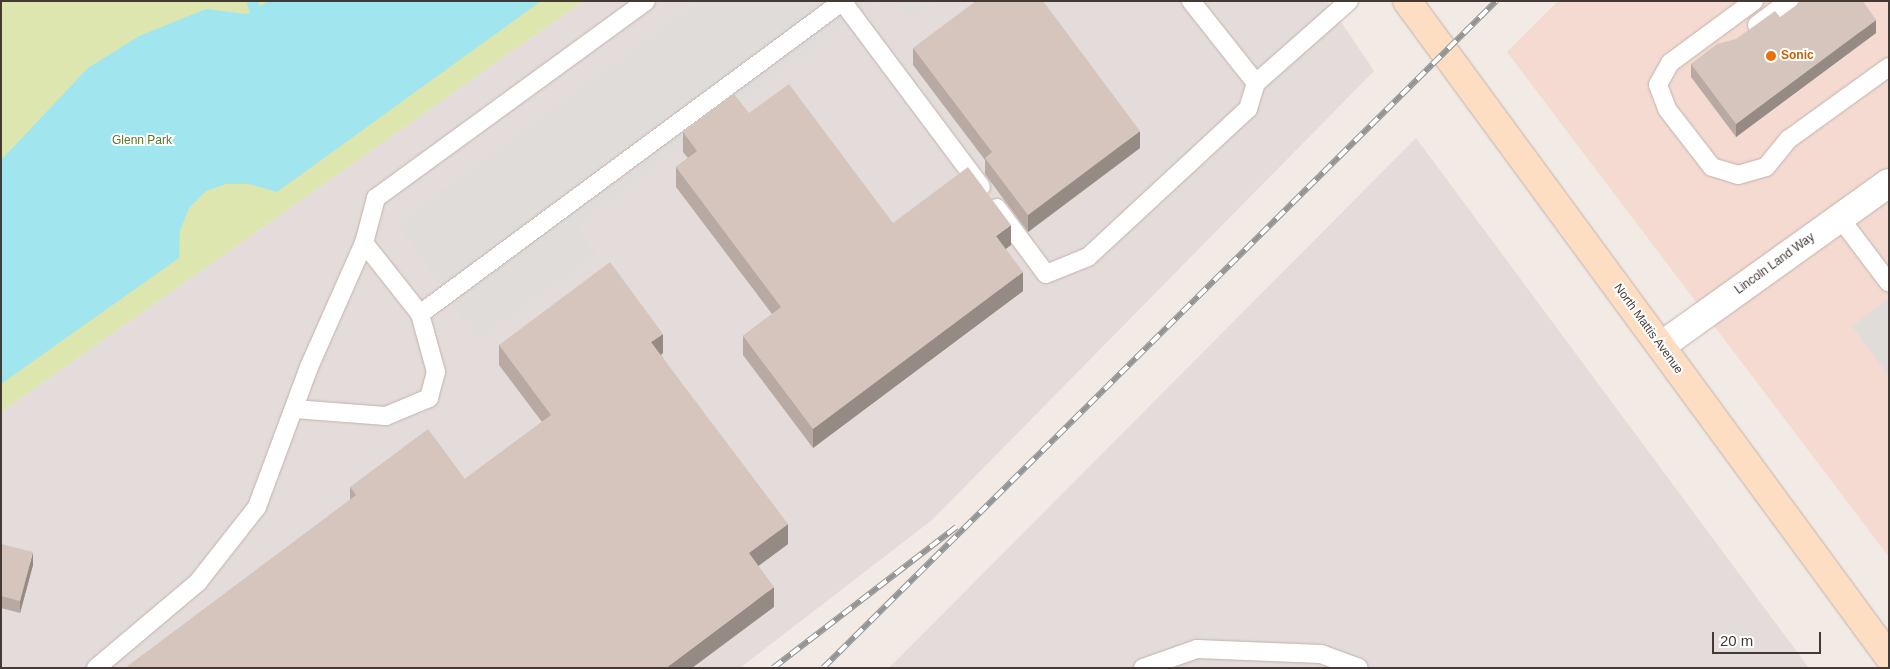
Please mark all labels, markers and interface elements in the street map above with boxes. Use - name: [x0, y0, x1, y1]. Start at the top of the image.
- place label: Sonic: [1781, 49, 1814, 63]
- marker: Sonic: [1765, 50, 1777, 62]
- park label: Glenn Park: [112, 134, 172, 148]
- street label: Lincoln Land Way: [1732, 230, 1818, 298]
- street label: North Mattis Avenue: [1610, 281, 1686, 377]
- scale bar: [1715, 622, 1824, 654]
- text: 20 m: [1720, 632, 1753, 649]

